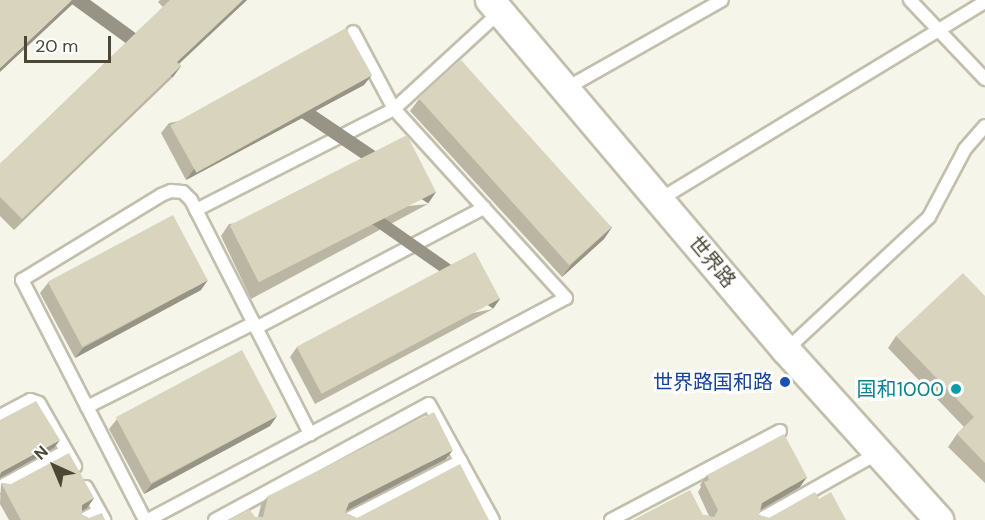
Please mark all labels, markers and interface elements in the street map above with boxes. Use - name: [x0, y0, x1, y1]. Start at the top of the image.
- scale bar: [27, 24, 114, 62]
- text: 20 m: [35, 34, 78, 58]
- street label: 世界路: [684, 231, 740, 293]
- place label: 世界路国和路: [653, 370, 773, 394]
- marker: 世界路国和路: [778, 375, 792, 389]
- place label: 国和1000: [857, 377, 944, 401]
- marker: 国和1000: [949, 382, 963, 396]
- north arrow: [24, 436, 84, 496]
- text: N: [30, 441, 53, 464]

